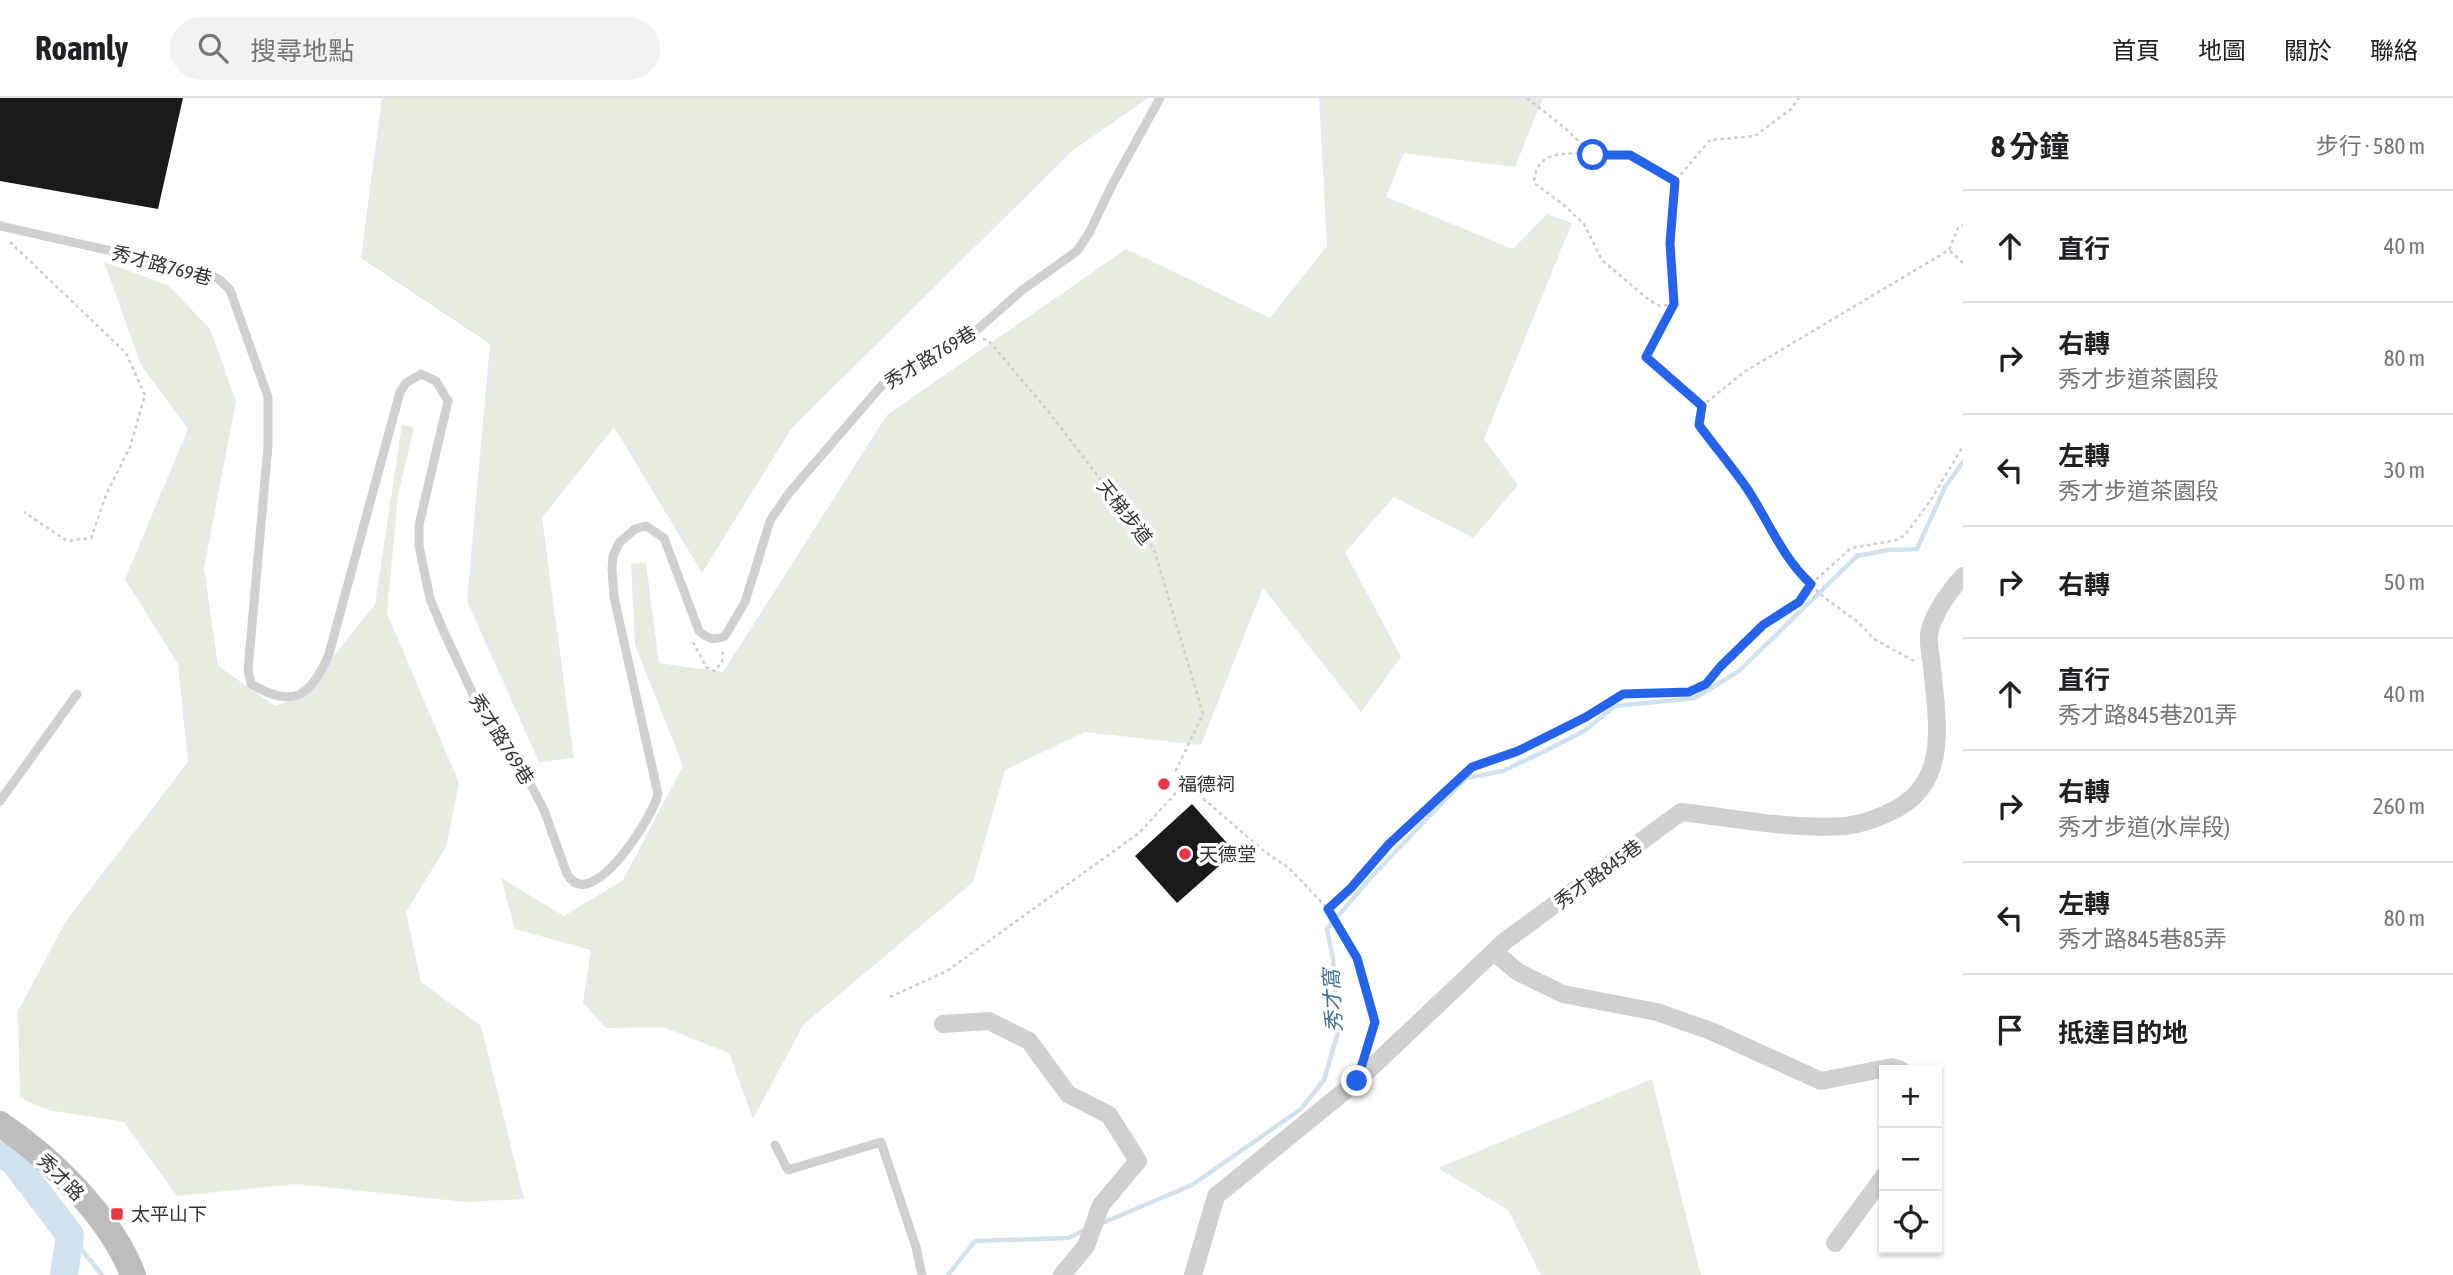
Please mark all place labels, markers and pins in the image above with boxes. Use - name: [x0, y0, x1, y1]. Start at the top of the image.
- place label: 福德祠: [1178, 773, 1235, 795]
- marker: 福德祠: [1156, 776, 1172, 792]
- place label: 天德堂: [1199, 843, 1256, 865]
- marker: 天德堂: [1177, 846, 1193, 862]
- place label: 太平山下: [131, 1203, 207, 1225]
- marker: 太平山下: [109, 1206, 125, 1222]

